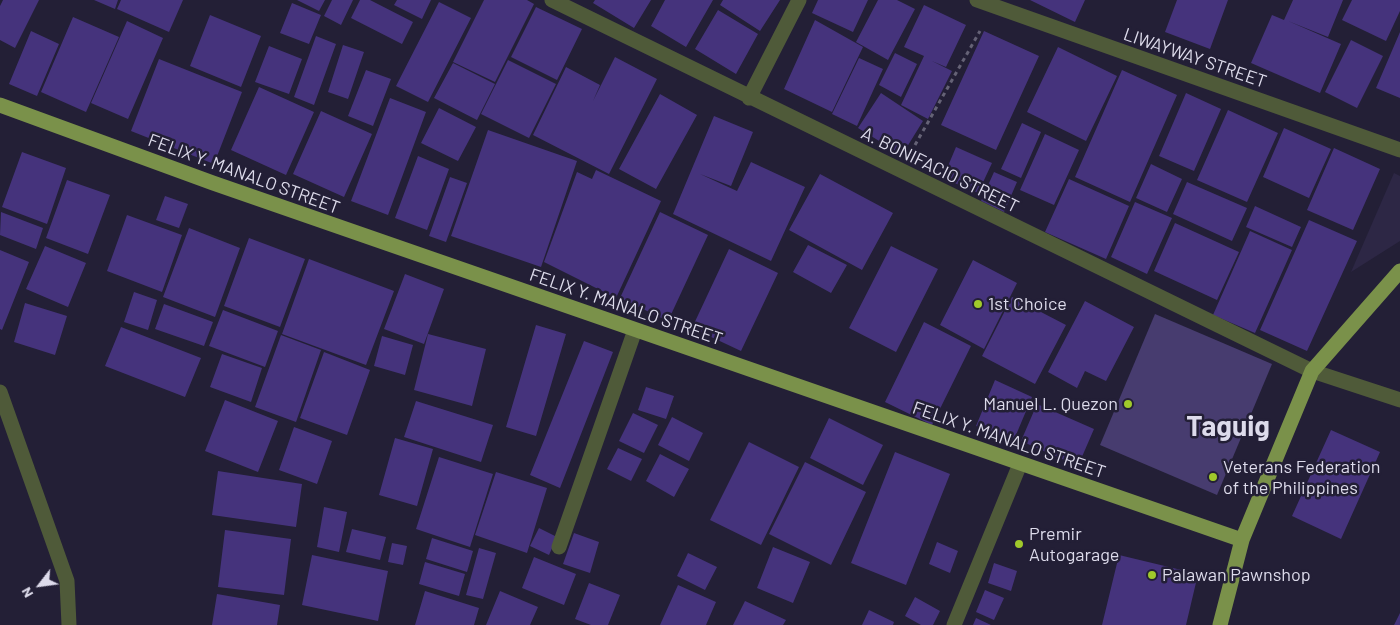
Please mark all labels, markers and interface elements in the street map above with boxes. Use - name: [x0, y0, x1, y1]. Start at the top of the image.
- street label: LIWAYWAY STREET: [1121, 23, 1269, 93]
- street label: A. BONIFACIO STREET: [858, 122, 1022, 218]
- street label: FELIX Y. MANALO STREET: [145, 129, 343, 219]
- street label: FELIX Y. MANALO STREET: [527, 264, 725, 350]
- place label: 1st Choice: [988, 293, 1067, 315]
- marker: 1st Choice: [972, 298, 984, 310]
- place label: Manuel L. Quezon: [983, 393, 1118, 415]
- street label: FELIX Y. MANALO STREET: [910, 397, 1108, 483]
- marker: Manuel L. Quezon: [1122, 398, 1134, 410]
- district label: Taguig: [1186, 410, 1270, 444]
- place label: Veterans Federation of the Philippines: [1223, 456, 1381, 498]
- marker: Veterans Federation of the Philippines: [1207, 471, 1219, 483]
- place label: Premir Autogarage: [1029, 523, 1119, 566]
- marker: Premir Autogarage: [1013, 538, 1025, 550]
- north arrow: [15, 560, 65, 610]
- place label: Palawan Pawnshop: [1162, 564, 1311, 586]
- marker: Palawan Pawnshop: [1146, 569, 1158, 581]
- text: N: [17, 584, 36, 601]

